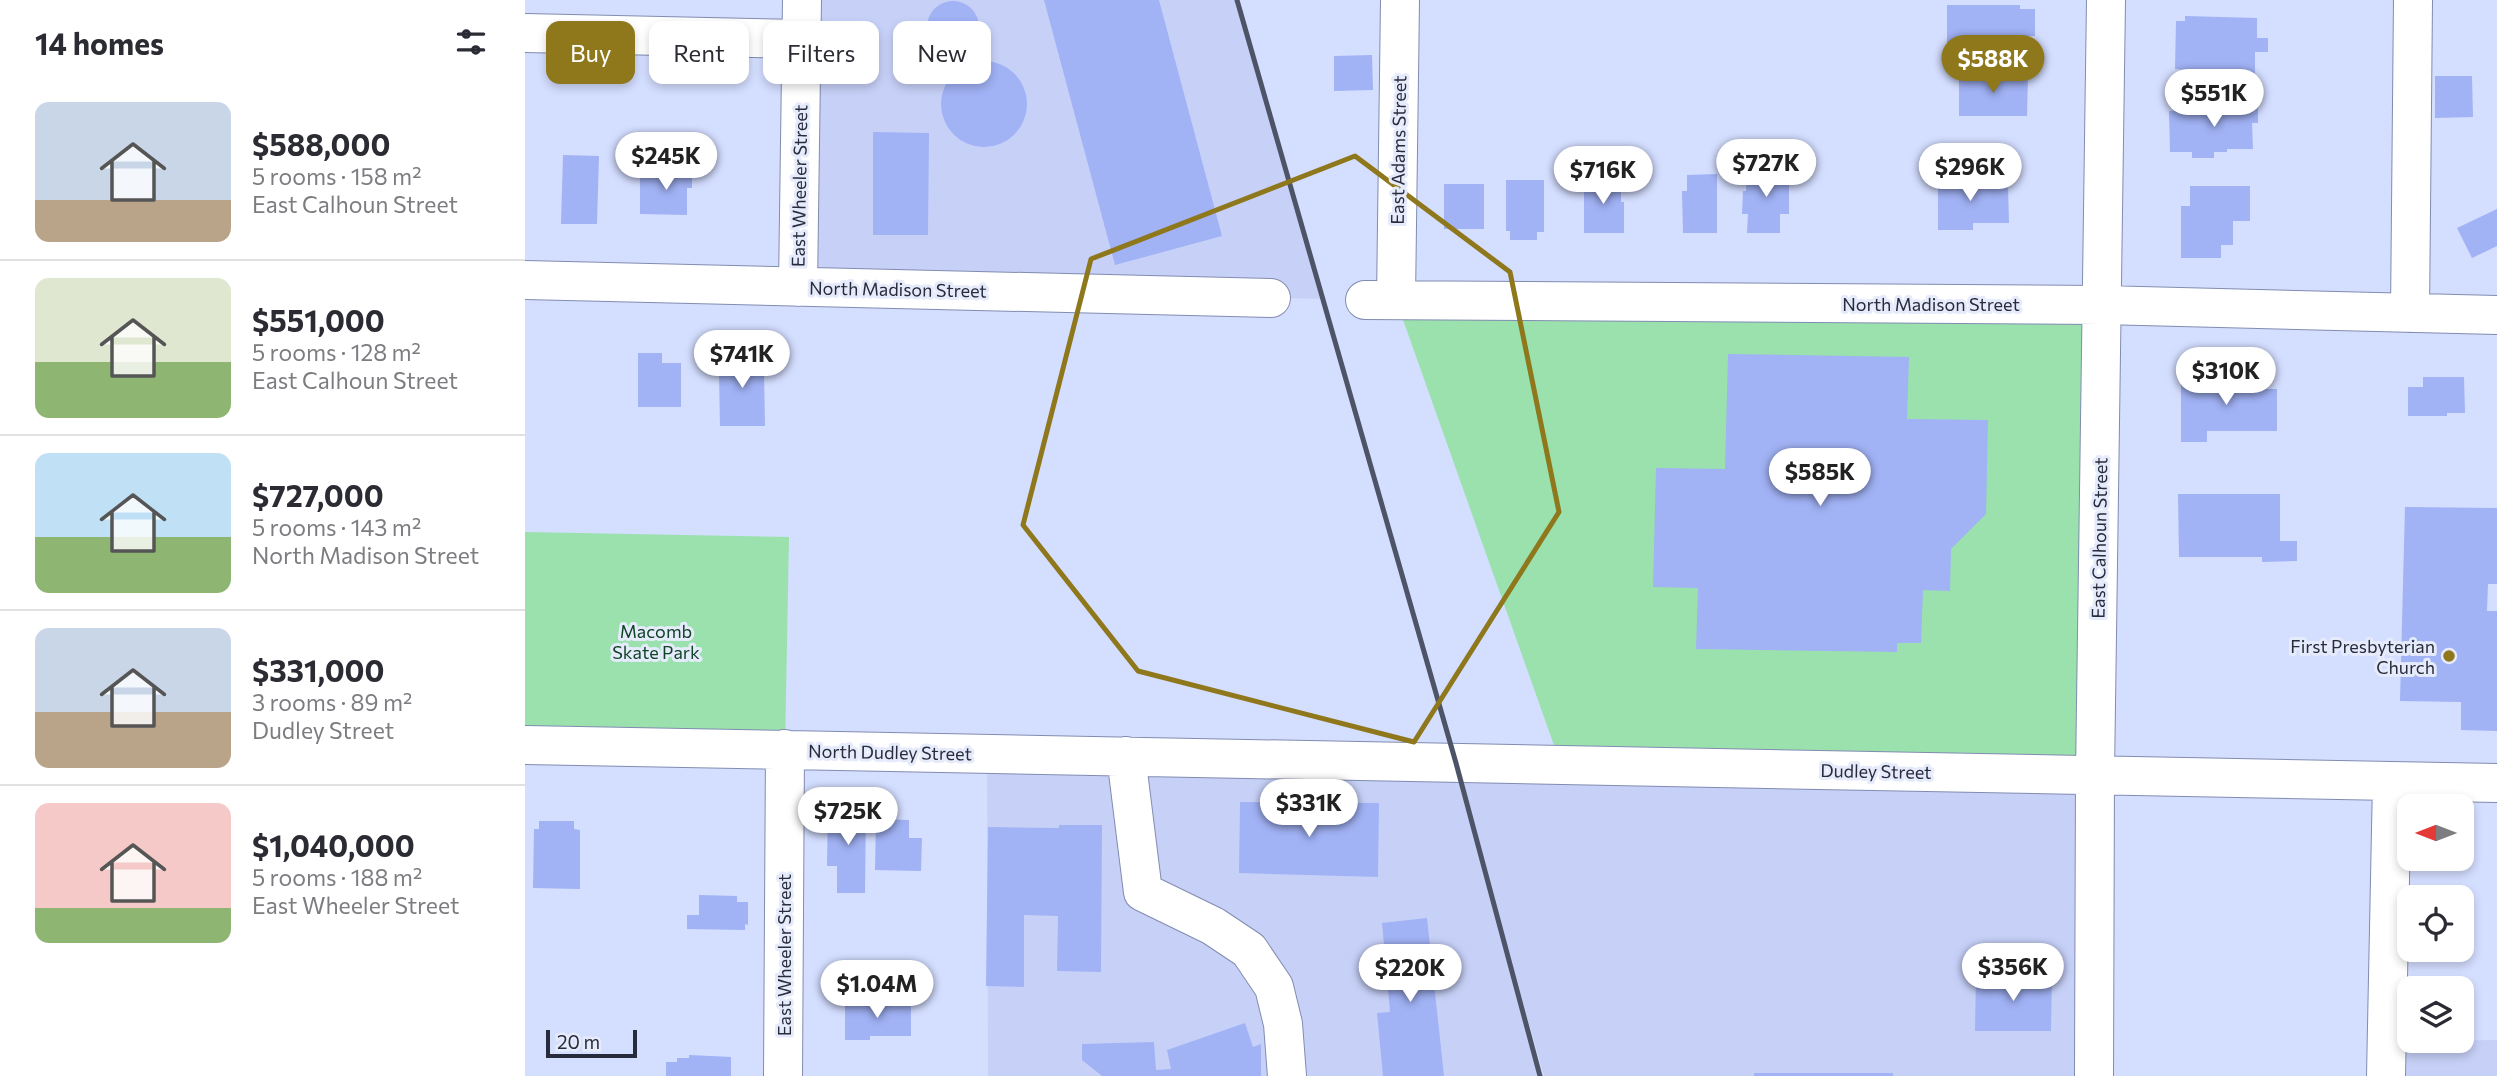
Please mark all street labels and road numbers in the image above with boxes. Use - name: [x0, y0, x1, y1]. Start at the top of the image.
- street label: East Adams Street: [1386, 75, 1410, 225]
- street label: East Wheeler Street: [787, 105, 811, 267]
- street label: North Madison Street: [809, 276, 987, 302]
- street label: North Madison Street: [1842, 293, 2020, 315]
- street label: East Calhoun Street: [2087, 457, 2111, 619]
- street label: North Dudley Street: [808, 740, 972, 764]
- street label: Dudley Street: [1820, 759, 1932, 783]
- street label: East Wheeler Street: [773, 874, 795, 1036]

